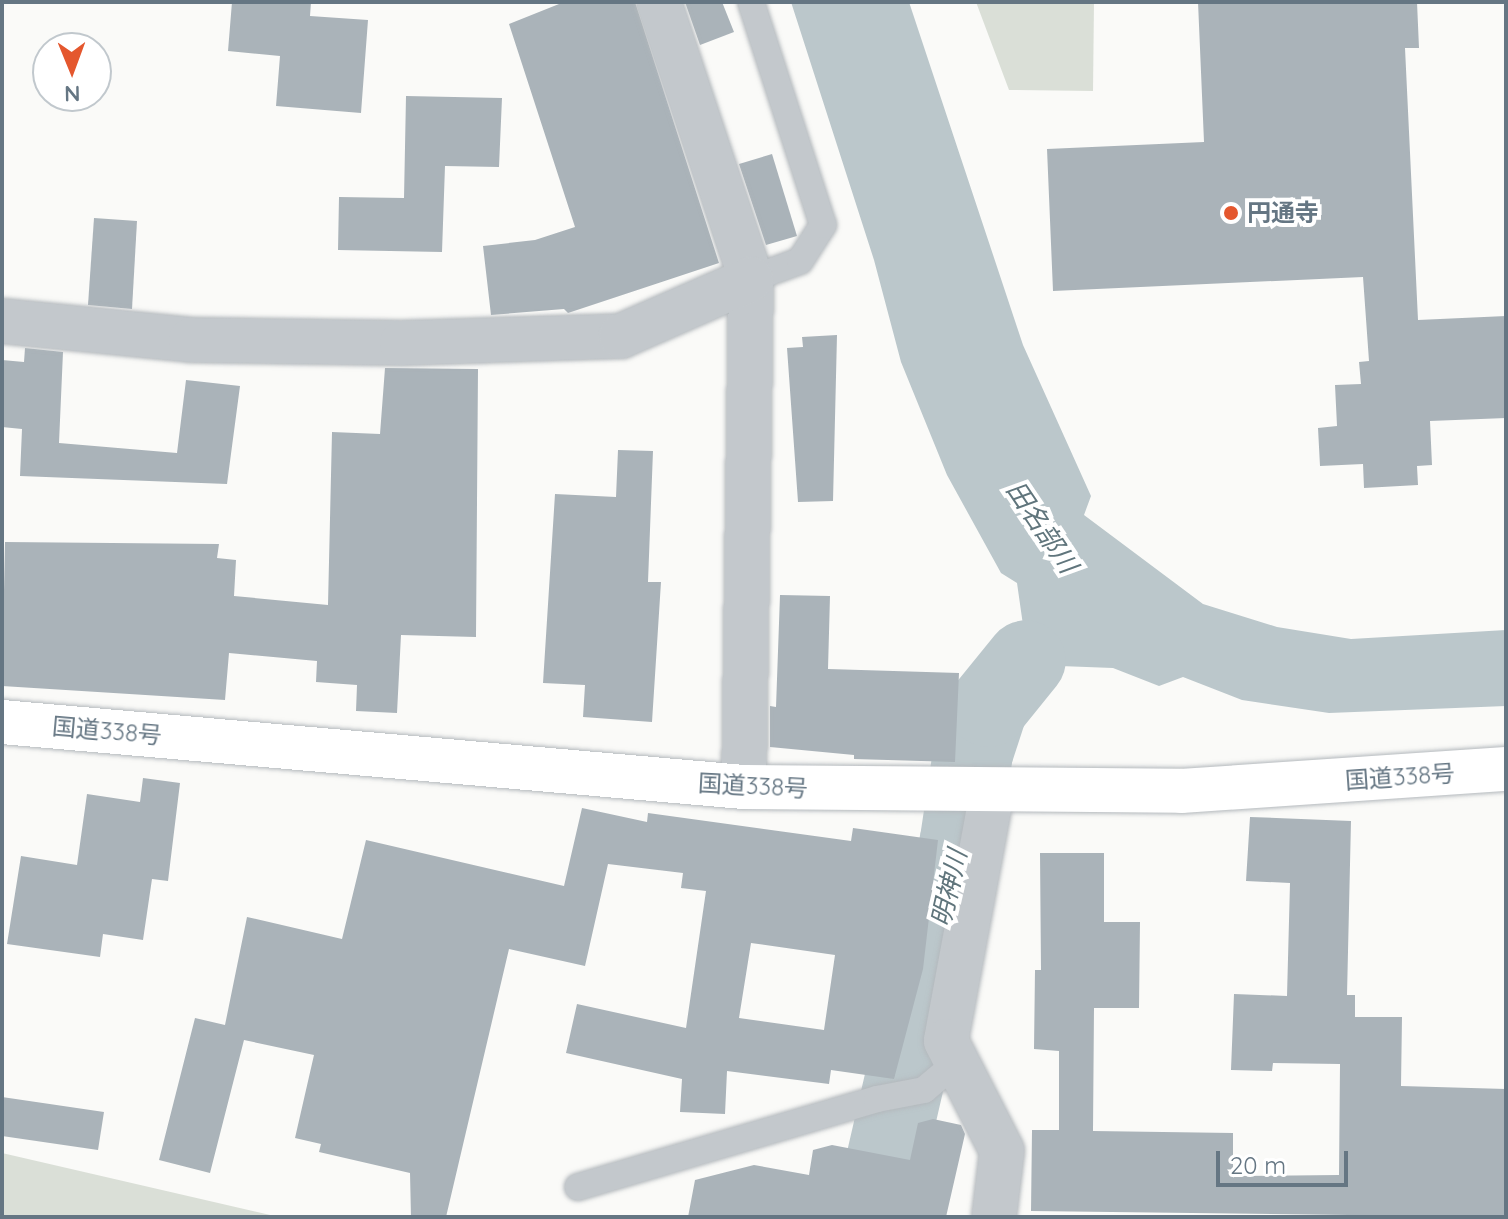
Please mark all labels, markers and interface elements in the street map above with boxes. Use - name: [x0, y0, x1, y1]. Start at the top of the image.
- north arrow: [32, 32, 112, 112]
- text: N: [64, 80, 81, 108]
- place label: 円通寺: [1247, 199, 1319, 227]
- marker: 円通寺: [1222, 204, 1240, 222]
- water label: 田名部川: [1000, 475, 1084, 579]
- street label: 国道338号: [51, 712, 163, 750]
- street label: 国道338号: [1344, 759, 1456, 795]
- street label: 国道338号: [697, 769, 809, 803]
- water label: 明神川: [925, 846, 973, 930]
- scale bar: [1220, 1135, 1352, 1185]
- text: 20 m: [1230, 1150, 1286, 1180]

